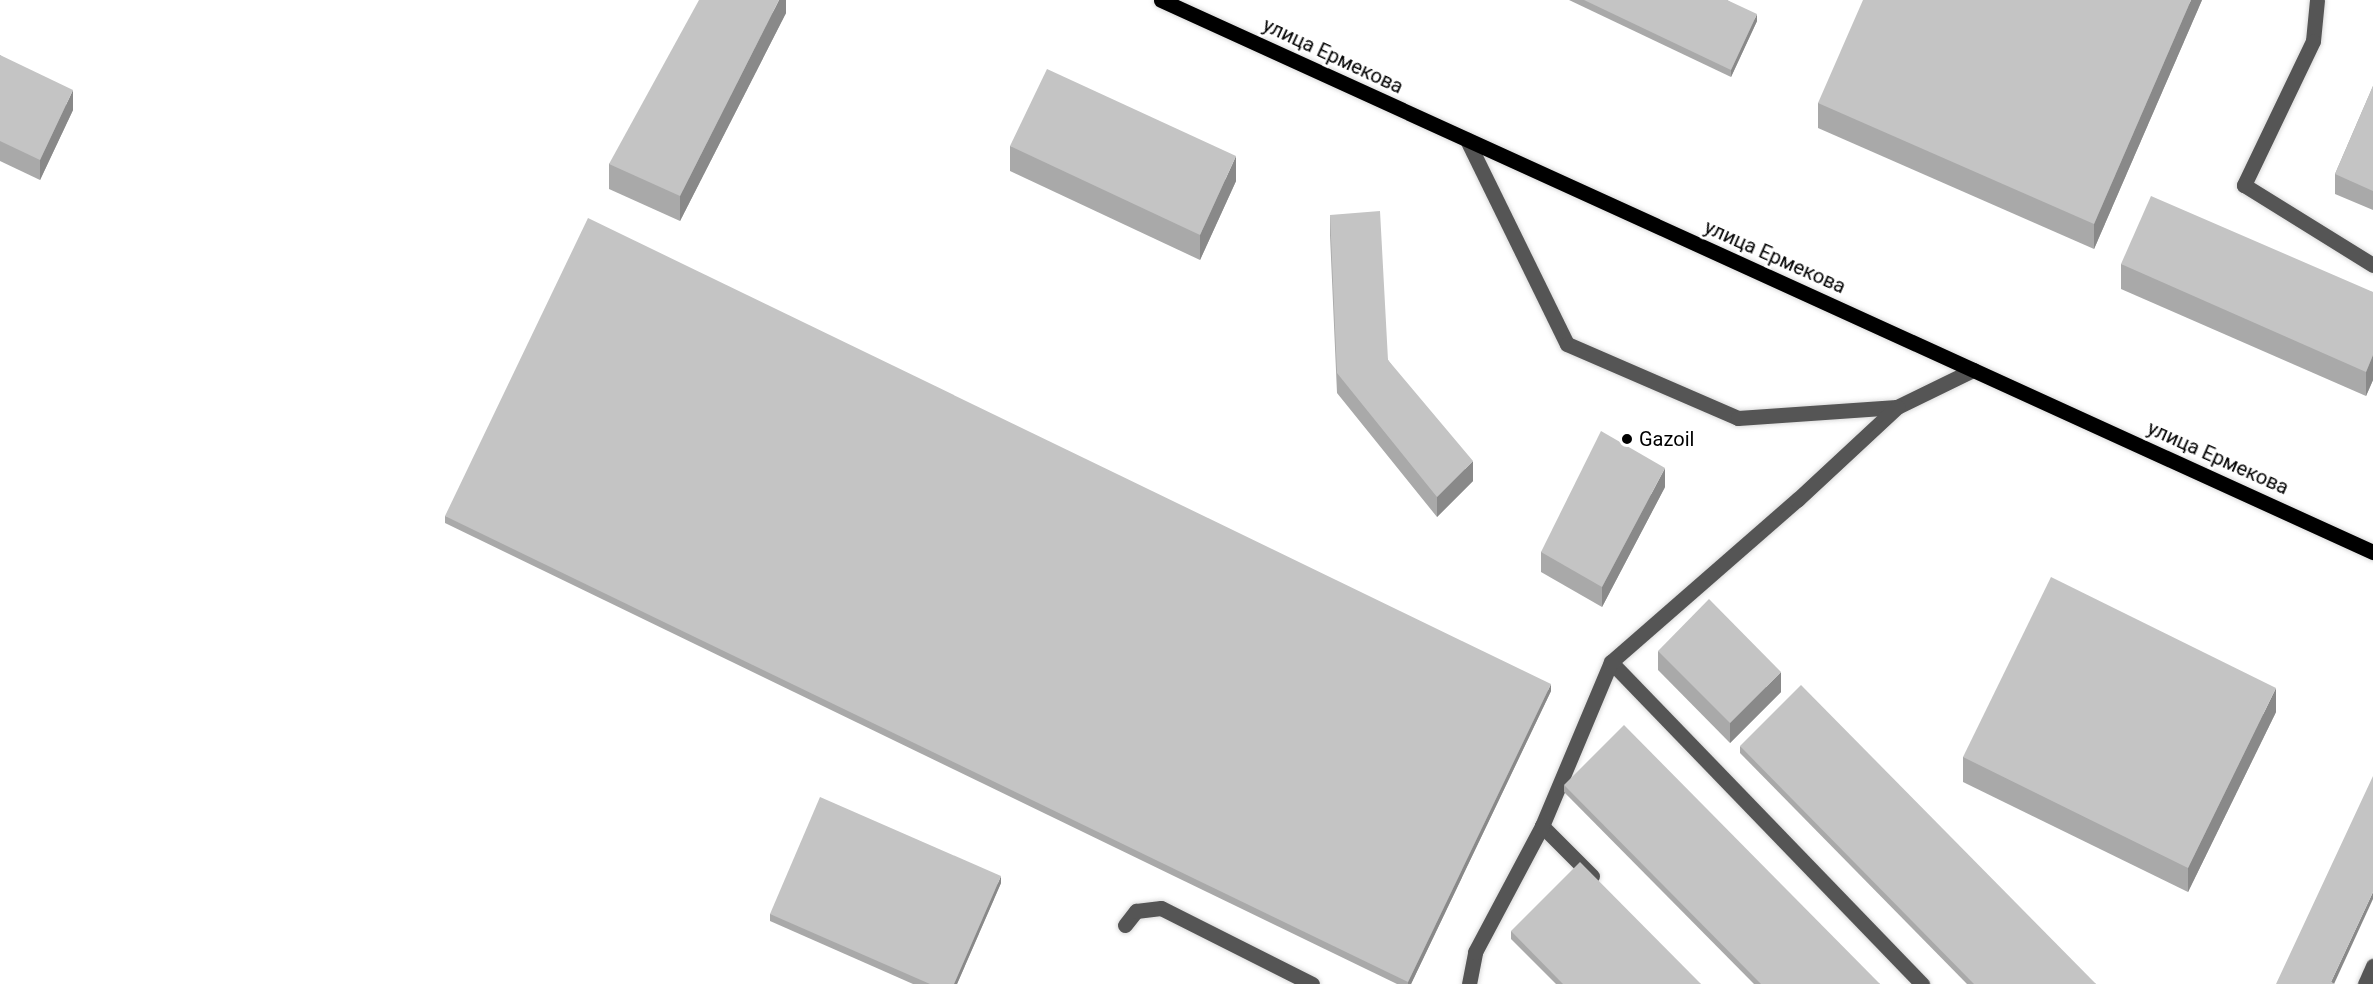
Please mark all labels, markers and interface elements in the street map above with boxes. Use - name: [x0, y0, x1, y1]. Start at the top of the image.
- street label: улица Ермекова: [1259, 13, 1407, 99]
- street label: улица Ермекова: [1701, 215, 1849, 299]
- street label: улица Ермекова: [2144, 416, 2292, 500]
- place label: Gazoil: [1639, 427, 1694, 451]
- marker: Gazoil: [1620, 432, 1634, 446]

